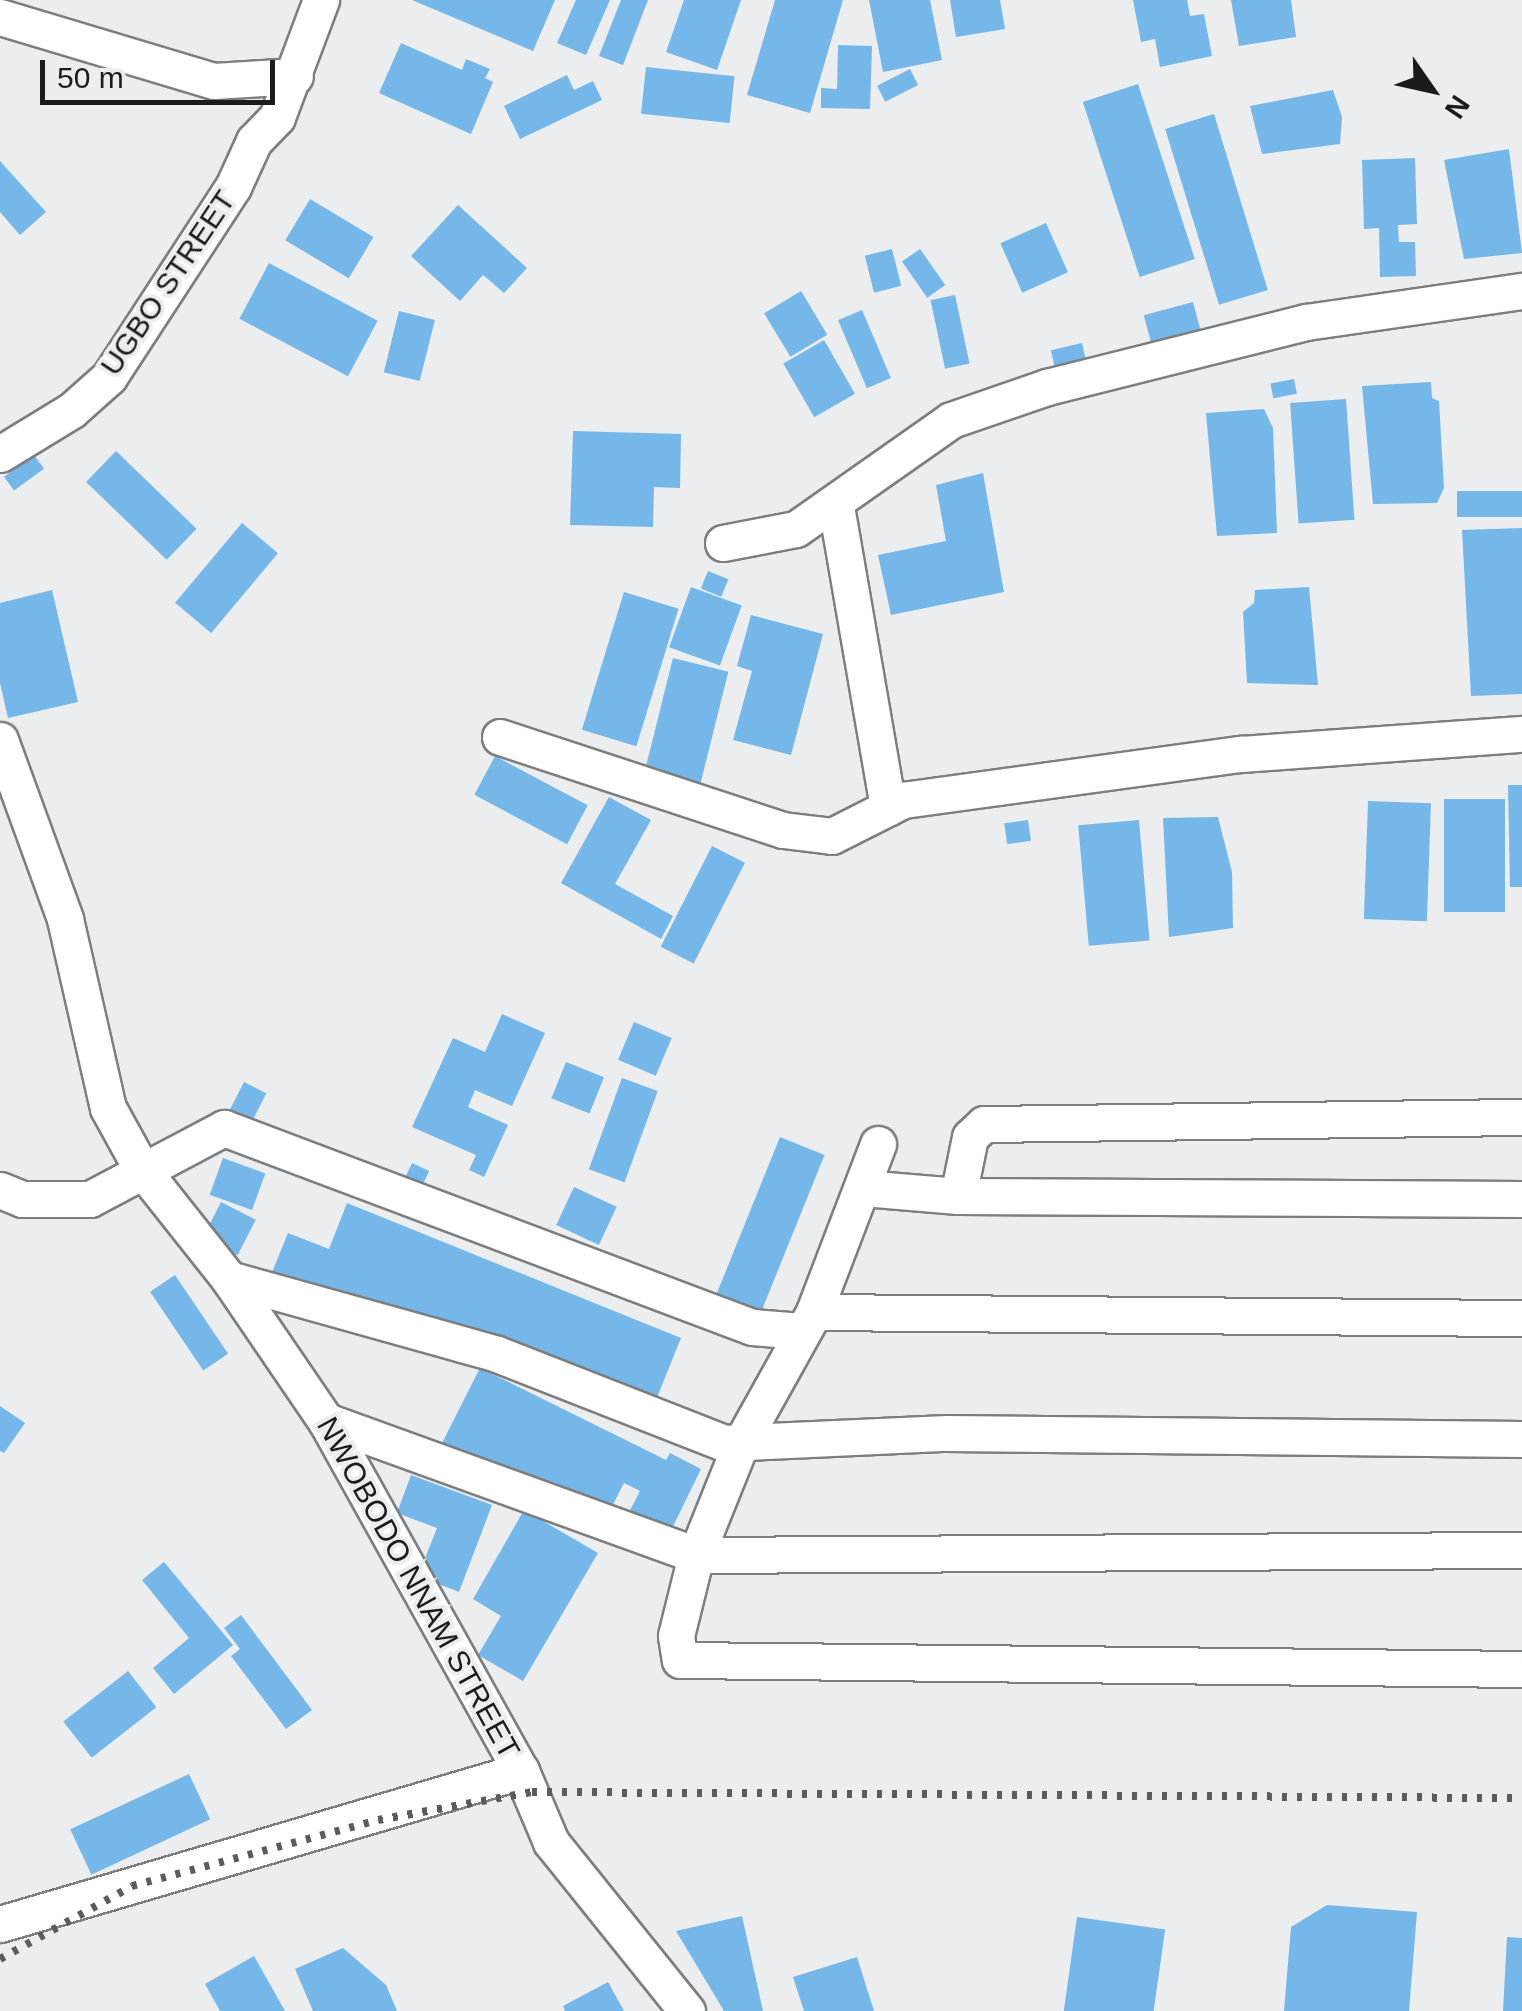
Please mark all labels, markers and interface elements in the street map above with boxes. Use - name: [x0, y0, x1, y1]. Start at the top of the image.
- scale bar: [45, 40, 280, 102]
- north arrow: [1382, 40, 1482, 140]
- text: 50 m: [57, 61, 124, 94]
- text: N: [1439, 90, 1476, 124]
- street label: UGBO STREET: [93, 184, 243, 382]
- street label: NWOBODO NNAM STREET: [309, 1411, 527, 1765]

